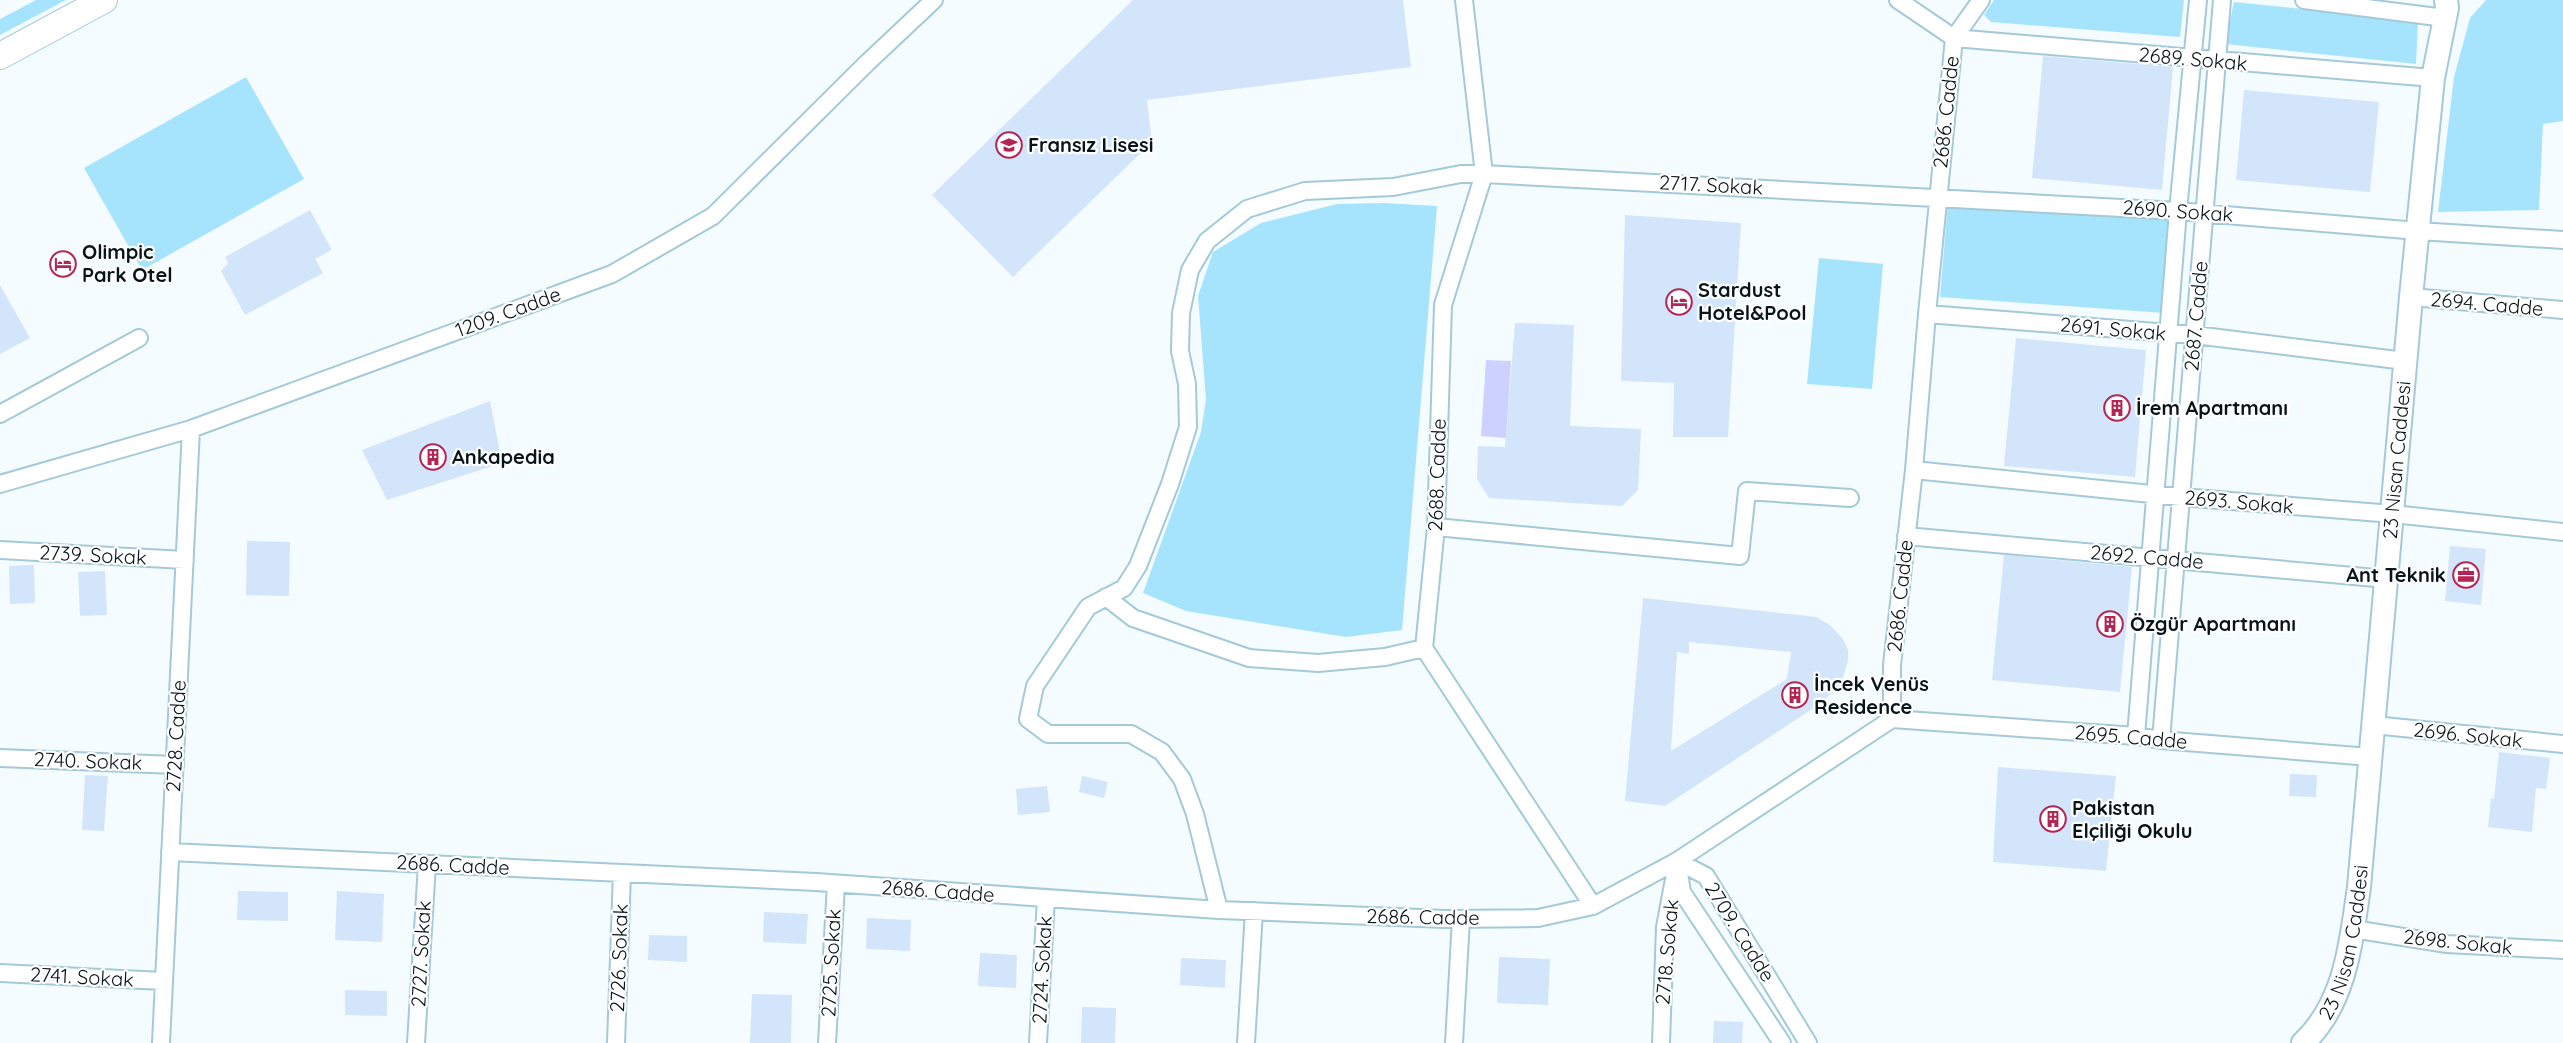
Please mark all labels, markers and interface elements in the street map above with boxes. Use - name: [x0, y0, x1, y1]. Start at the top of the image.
- street label: 2689. Sokak: [2138, 41, 2248, 76]
- street label: 2686. Cadde: [1927, 54, 1964, 170]
- school or university icon: Fransız Lisesi: [994, 130, 1024, 160]
- place label: Fransız Lisesi: [1028, 132, 1153, 157]
- street label: 2717. Sokak: [1658, 169, 1764, 200]
- street label: 2690. Sokak: [2122, 194, 2234, 227]
- place label: Olimpic Park Otel: [82, 239, 173, 287]
- hotel icon: Olimpic Park Otel: [48, 249, 78, 279]
- street label: 2687. Cadde: [2178, 260, 2213, 372]
- place label: Stardust Hotel&Pool: [1698, 277, 1807, 325]
- street label: 1209. Cadde: [452, 281, 564, 342]
- street label: 2694. Cadde: [2429, 286, 2545, 321]
- hotel icon: Stardust Hotel&Pool: [1664, 287, 1694, 317]
- street label: 2691. Sokak: [2059, 311, 2167, 346]
- street label: 23 Nisan Caddesi: [2377, 380, 2416, 540]
- building icon: İrem Apartmanı: [2102, 393, 2132, 423]
- place label: İrem Apartmanı: [2136, 395, 2288, 420]
- street label: 2688. Cadde: [1422, 418, 1451, 532]
- building icon: Ankapedia: [418, 442, 448, 472]
- place label: Ankapedia: [452, 444, 555, 469]
- street label: 2693. Sokak: [2183, 484, 2295, 519]
- street label: 2686. Cadde: [1881, 538, 1918, 654]
- street label: 2739. Sokak: [39, 539, 147, 570]
- street label: 2692. Cadde: [2089, 539, 2205, 574]
- office icon: Ant Teknik: [2451, 560, 2481, 590]
- place label: Ant Teknik: [2346, 562, 2446, 587]
- building icon: Özgür Apartmanı: [2095, 609, 2125, 639]
- place label: Özgür Apartmanı: [2130, 611, 2296, 636]
- place label: İncek Venüs Residence: [1814, 671, 1929, 719]
- street label: 2728. Cadde: [160, 679, 191, 793]
- building icon: İncek Venüs Residence: [1780, 680, 1810, 710]
- street label: 2696. Sokak: [2412, 716, 2524, 753]
- street label: 2695. Cadde: [2074, 719, 2189, 754]
- street label: 2740. Sokak: [33, 746, 143, 775]
- place label: Pakistan Elçiliği Okulu: [2072, 795, 2192, 843]
- building icon: Pakistan Elçiliği Okulu: [2038, 804, 2068, 834]
- street label: 2686. Cadde: [396, 849, 510, 880]
- street label: 23 Nisan Caddesi: [2313, 864, 2373, 1024]
- street label: 2686. Cadde: [881, 874, 995, 907]
- street label: 2709. Cadde: [1700, 877, 1781, 986]
- street label: 2718. Sokak: [1649, 898, 1684, 1006]
- street label: 2727. Sokak: [405, 900, 436, 1008]
- street label: 2726. Sokak: [604, 903, 633, 1013]
- street label: 2686. Cadde: [1366, 903, 1480, 930]
- street label: 2725. Sokak: [815, 908, 846, 1018]
- street label: 2724. Sokak: [1026, 915, 1057, 1025]
- street label: 2698. Sokak: [2402, 923, 2514, 960]
- street label: 2741. Sokak: [30, 961, 135, 992]

